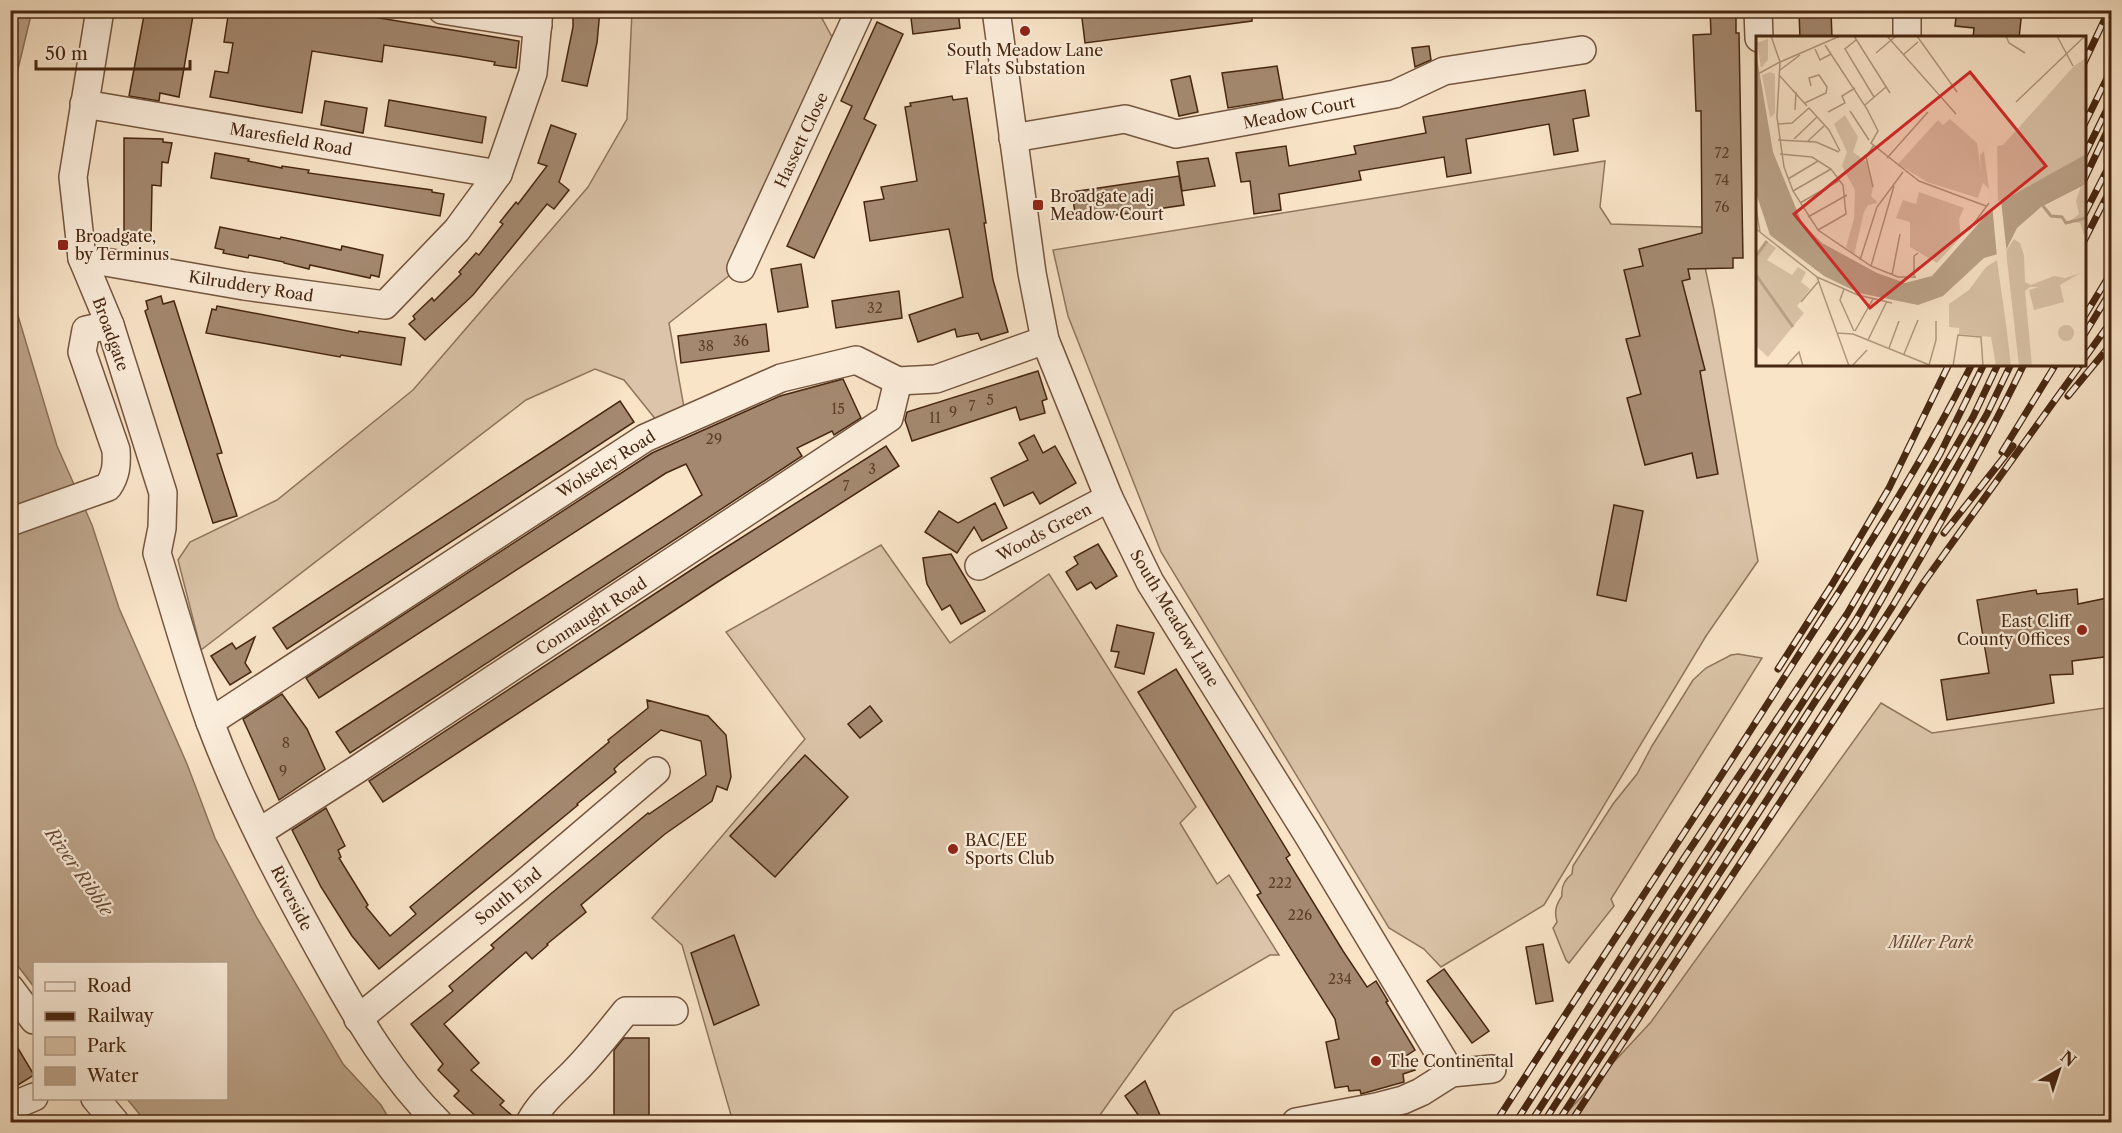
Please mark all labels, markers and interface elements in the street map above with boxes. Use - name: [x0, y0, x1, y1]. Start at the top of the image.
- marker: South Meadow Lane Flats Substation: [1018, 24, 1032, 38]
- scale bar: [36, 33, 190, 71]
- inset map: [1756, 36, 2086, 366]
- place label: South Meadow Lane Flats Substation: [947, 40, 1103, 78]
- text: 50 m: [45, 43, 88, 65]
- street label: Hassett Close: [770, 89, 832, 191]
- street label: Meadow Court: [1241, 91, 1357, 133]
- street label: Maresfield Road: [228, 118, 354, 160]
- house number: 72: [1715, 144, 1729, 162]
- house number: 74: [1715, 171, 1729, 189]
- place label: Broadgate adj Meadow Court: [1050, 186, 1164, 224]
- marker: Broadgate adj Meadow Court: [1031, 198, 1045, 212]
- house number: 76: [1715, 198, 1729, 216]
- place label: Broadgate, by Terminus: [75, 226, 169, 264]
- marker: Broadgate, by Terminus: [56, 238, 70, 252]
- street label: Kilruddery Road: [187, 266, 315, 306]
- street label: Broadgate: [88, 294, 134, 374]
- house number: 32: [867, 299, 883, 317]
- house number: 36: [733, 332, 749, 350]
- house number: 38: [698, 337, 714, 355]
- house number: 5: [986, 391, 994, 409]
- house number: 7: [969, 397, 976, 415]
- house number: 15: [831, 400, 845, 418]
- house number: 9: [949, 403, 957, 421]
- house number: 11: [929, 409, 941, 427]
- street label: Wolseley Road: [552, 426, 659, 503]
- house number: 29: [706, 430, 722, 448]
- house number: 3: [868, 460, 876, 478]
- house number: 7: [843, 477, 850, 495]
- street label: Woods Green: [992, 499, 1095, 566]
- street label: South Meadow Lane: [1126, 546, 1224, 690]
- street label: Connaught Road: [532, 573, 651, 659]
- place label: East Cliff County Offices: [1957, 611, 2072, 649]
- marker: East Cliff County Offices: [2075, 623, 2089, 637]
- house number: 8: [282, 734, 290, 752]
- house number: 9: [279, 762, 287, 780]
- water label: River Ribble: [39, 822, 118, 922]
- place label: BAC/EE Sports Club: [965, 830, 1054, 868]
- marker: BAC/EE Sports Club: [946, 842, 960, 856]
- street label: Riverside: [267, 862, 317, 934]
- street label: South End: [471, 863, 546, 929]
- house number: 222: [1268, 874, 1292, 892]
- house number: 226: [1288, 906, 1312, 924]
- park label: Miller Park: [1887, 932, 1974, 952]
- legend: [33, 962, 228, 1100]
- house number: 234: [1328, 970, 1352, 988]
- text: Road: [87, 975, 132, 997]
- text: Railway: [87, 1005, 155, 1027]
- text: Park: [87, 1035, 128, 1057]
- north arrow: [2029, 1040, 2089, 1100]
- text: N: [2057, 1046, 2080, 1071]
- place label: The Continental: [1388, 1051, 1514, 1071]
- marker: The Continental: [1369, 1054, 1383, 1068]
- text: Water: [86, 1065, 139, 1087]

